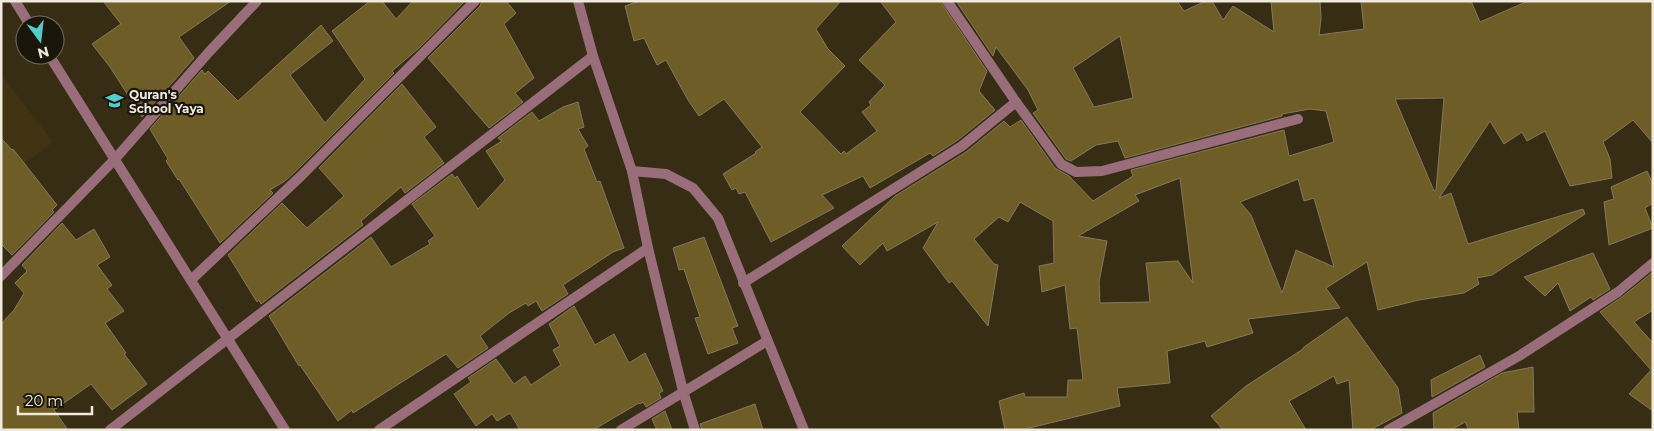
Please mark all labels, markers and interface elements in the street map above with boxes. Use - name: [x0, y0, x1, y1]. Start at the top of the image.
- north arrow: [15, 15, 65, 65]
- text: N: [36, 42, 51, 63]
- place label: Quran's School Yaya: [129, 87, 204, 116]
- school or university icon: Quran's School Yaya: [105, 91, 125, 111]
- scale bar: [18, 384, 91, 416]
- text: 20 m: [25, 391, 63, 410]

